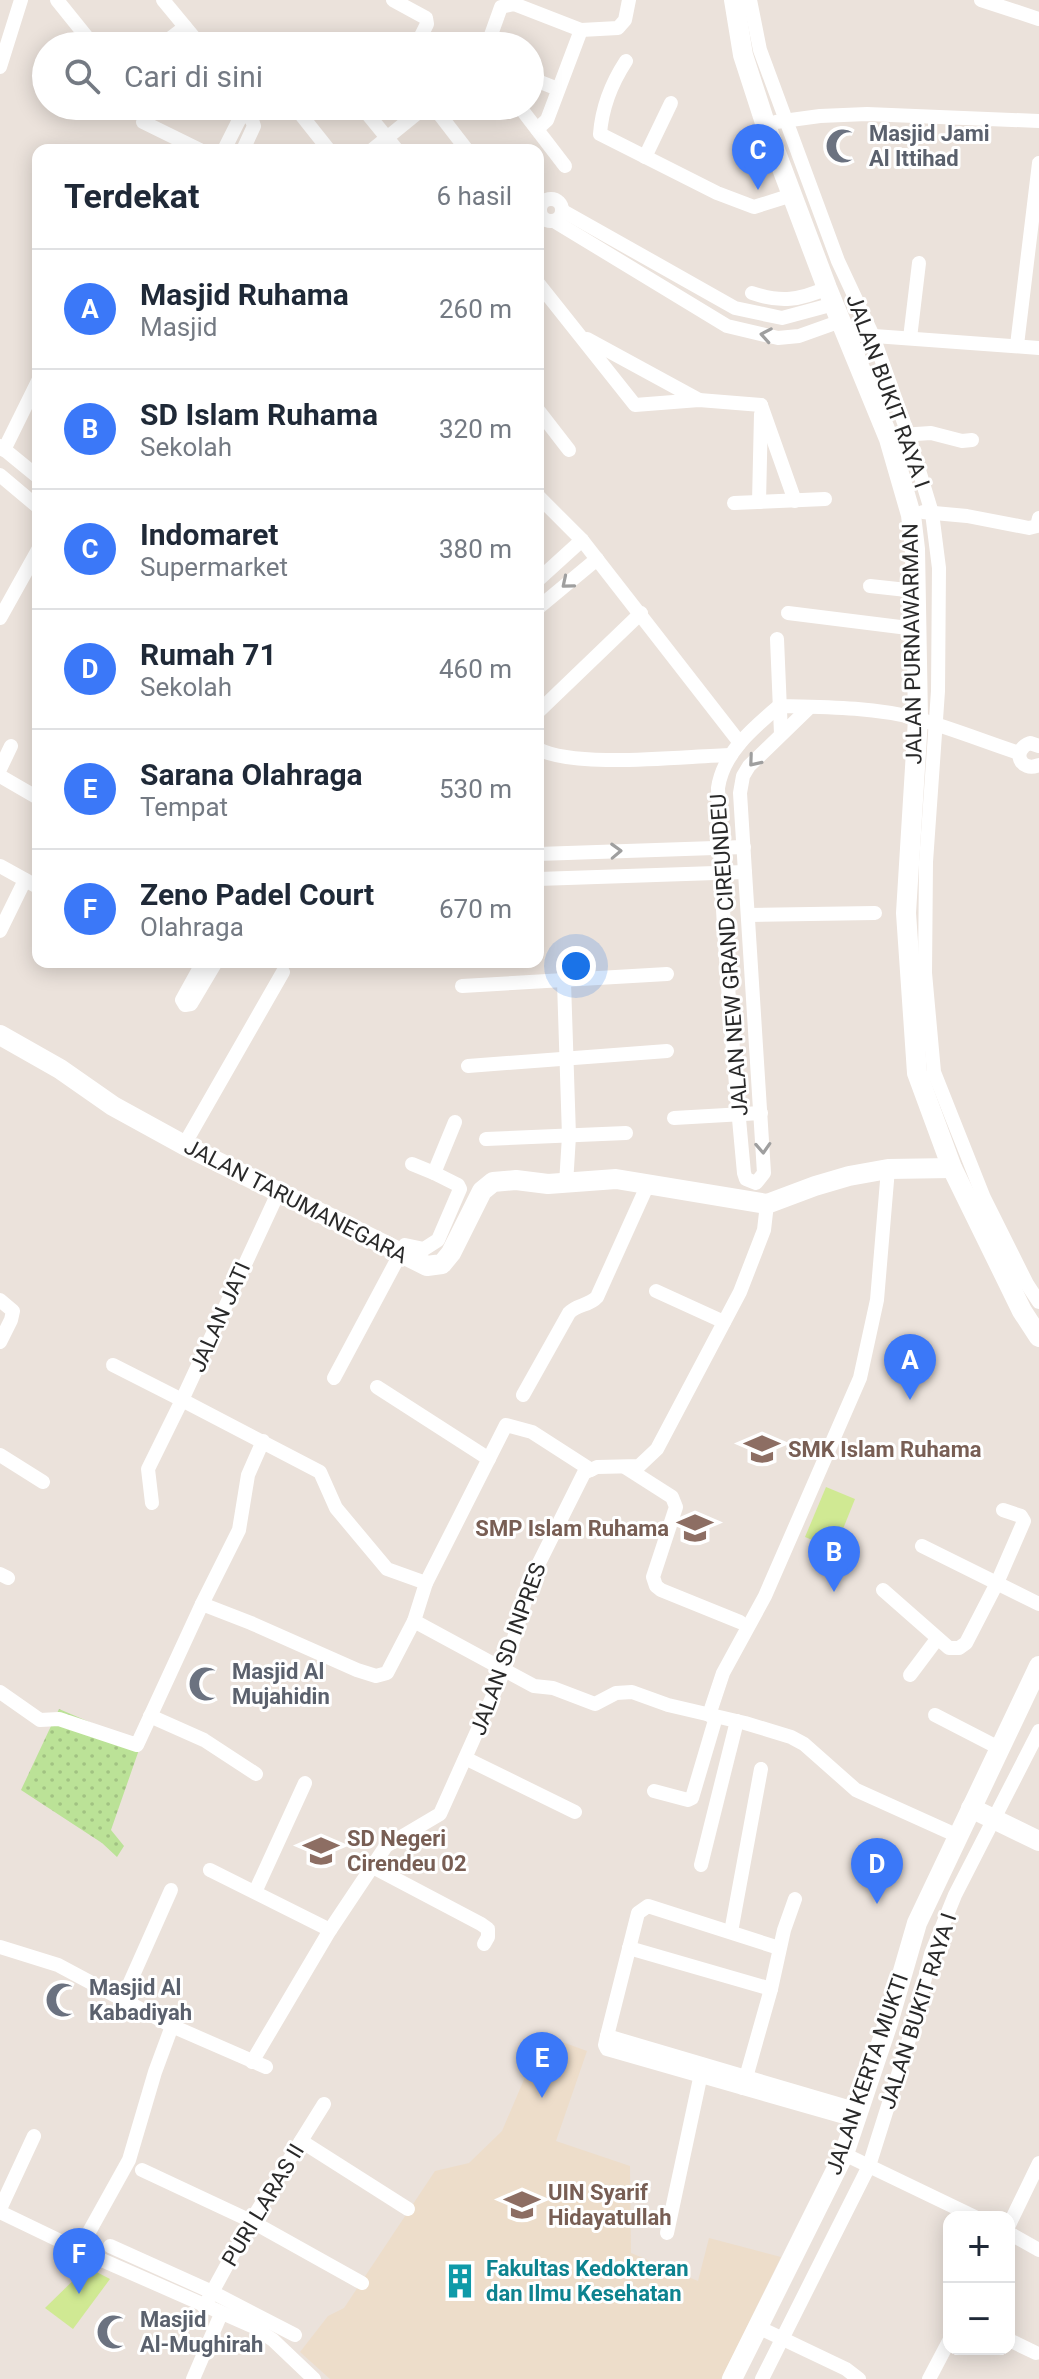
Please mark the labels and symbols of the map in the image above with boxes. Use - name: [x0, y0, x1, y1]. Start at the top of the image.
- place label: Masjid Jami Al Ittihad: [869, 121, 990, 171]
- pin: C: [732, 124, 784, 190]
- mosque icon: Masjid Jami Al Ittihad: [824, 127, 862, 165]
- street label: JALAN BUKIT RAYA I: [841, 291, 935, 491]
- one-way arrow: [759, 327, 772, 344]
- street label: JALAN PURNAWARMAN: [897, 523, 927, 765]
- one-way arrow: [562, 573, 577, 588]
- one-way arrow: [750, 752, 764, 767]
- street label: JALAN NEW GRAND CIREUNDEU: [705, 793, 753, 1117]
- one-way arrow: [610, 843, 623, 860]
- your location: [556, 946, 596, 986]
- street label: JALAN TARUMANEGARA: [180, 1134, 412, 1269]
- one-way arrow: [754, 1142, 771, 1155]
- street label: JALAN JATI: [185, 1258, 255, 1376]
- pin: A: [884, 1334, 936, 1400]
- school or university icon: SMK Islam Ruhama: [743, 1430, 781, 1468]
- place label: SMK Islam Ruhama: [788, 1437, 982, 1462]
- school or university icon: SMP Islam Ruhama: [676, 1509, 714, 1547]
- place label: SMP Islam Ruhama: [475, 1516, 669, 1541]
- pin: B: [808, 1526, 860, 1592]
- street label: JALAN SD INPRES: [465, 1559, 551, 1739]
- place label: Masjid Al Mujahidin: [232, 1659, 330, 1709]
- mosque icon: Masjid Al Mujahidin: [187, 1665, 225, 1703]
- place label: SD Negeri Cirendeu 02: [347, 1826, 467, 1876]
- school or university icon: SD Negeri Cirendeu 02: [302, 1832, 340, 1870]
- pin: D: [851, 1838, 903, 1904]
- street label: JALAN BUKIT RAYA I: [875, 1910, 961, 2112]
- street label: JALAN KERTA MUKTI: [821, 1970, 913, 2178]
- place label: Masjid Al Kabadiyah: [89, 1975, 192, 2025]
- mosque icon: Masjid Al Kabadiyah: [44, 1981, 82, 2019]
- pin: E: [516, 2032, 568, 2098]
- street label: PURI LARAS II: [217, 2139, 309, 2271]
- place label: UIN Syarif Hidayatullah: [548, 2180, 672, 2230]
- school or university icon: UIN Syarif Hidayatullah: [503, 2186, 541, 2224]
- pin: F: [53, 2228, 105, 2294]
- place label: Fakultas Kedokteran dan Ilmu Kesehatan: [486, 2256, 689, 2306]
- building icon: Fakultas Kedokteran dan Ilmu Kesehatan: [441, 2262, 479, 2300]
- place label: Masjid Al-Mughirah: [140, 2307, 263, 2357]
- mosque icon: Masjid Al-Mughirah: [95, 2313, 133, 2351]

